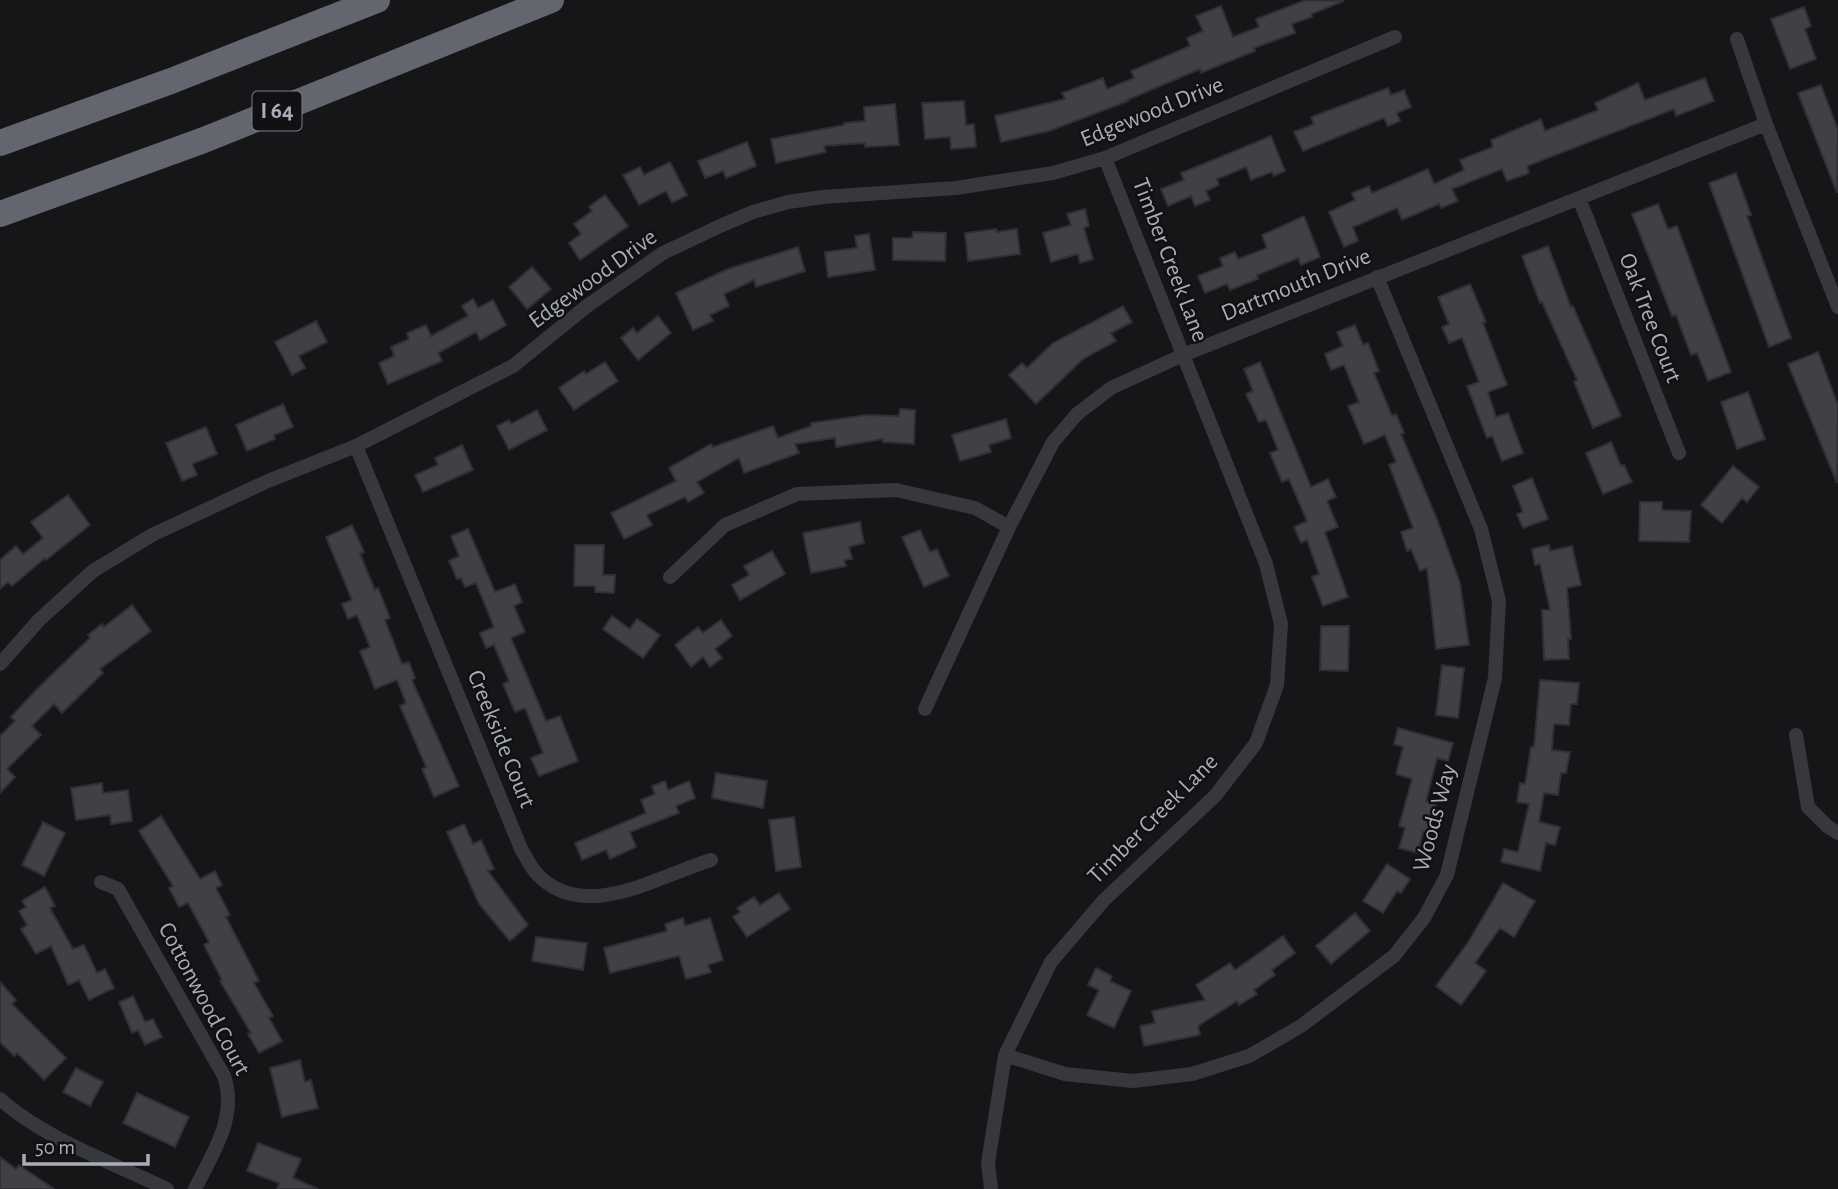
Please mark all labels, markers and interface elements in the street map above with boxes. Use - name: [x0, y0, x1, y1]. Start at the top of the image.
- street label: Edgewood Drive: [1077, 72, 1227, 152]
- road number: I 64: [252, 92, 302, 130]
- street label: Timber Creek Lane: [1128, 175, 1212, 345]
- street label: Edgewood Drive: [525, 225, 661, 333]
- street label: Dartmouth Drive: [1218, 244, 1374, 326]
- street label: Oak Tree Court: [1614, 250, 1686, 386]
- street label: Creekside Court: [463, 667, 540, 812]
- street label: Timber Creek Lane: [1083, 749, 1223, 889]
- street label: Woods Way: [1409, 762, 1461, 874]
- street label: Cottonwood Court: [154, 919, 254, 1080]
- scale bar: [24, 1122, 149, 1166]
- text: 50 m: [35, 1137, 75, 1158]

